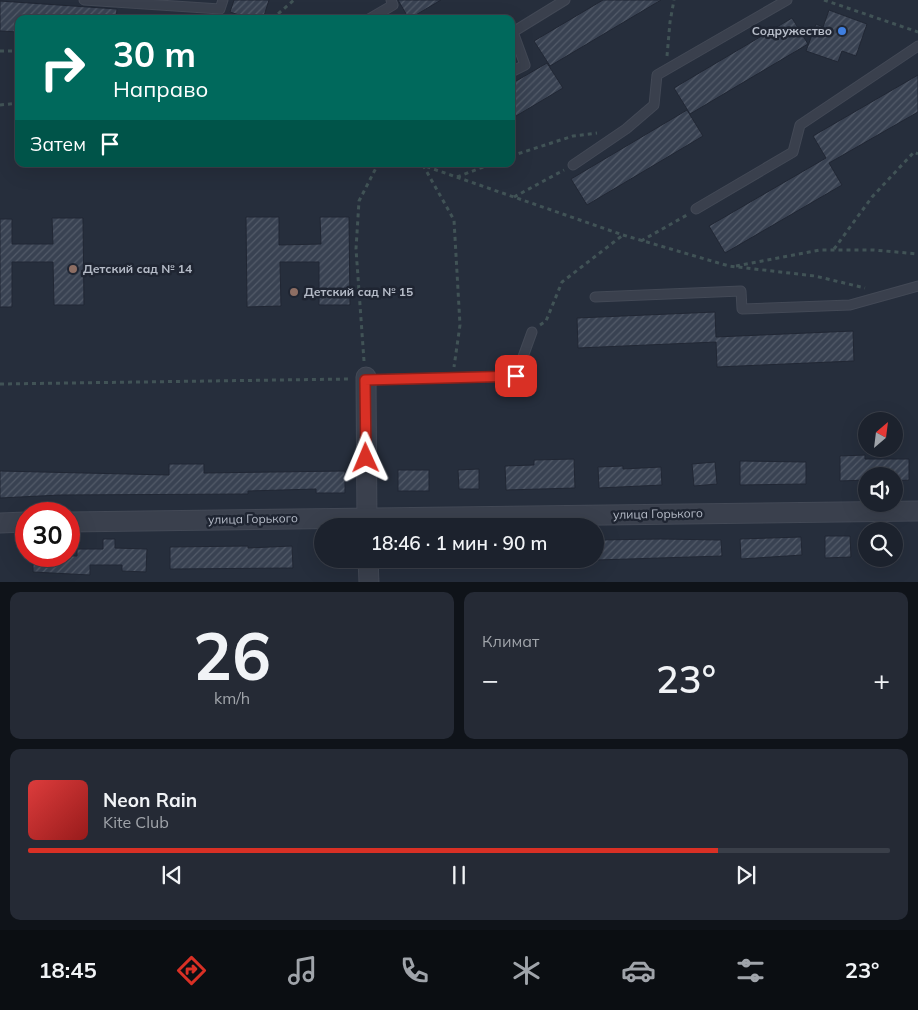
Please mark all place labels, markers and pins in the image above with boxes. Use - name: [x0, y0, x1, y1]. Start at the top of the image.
- place label: Содружество: [752, 23, 832, 38]
- marker: Содружество: [836, 25, 848, 37]
- place label: Детский сад № 14: [83, 261, 192, 276]
- marker: Детский сад № 14: [67, 263, 79, 275]
- place label: Детский сад № 15: [304, 284, 413, 299]
- marker: Детский сад № 15: [288, 286, 300, 298]
- pin: [495, 355, 537, 397]

